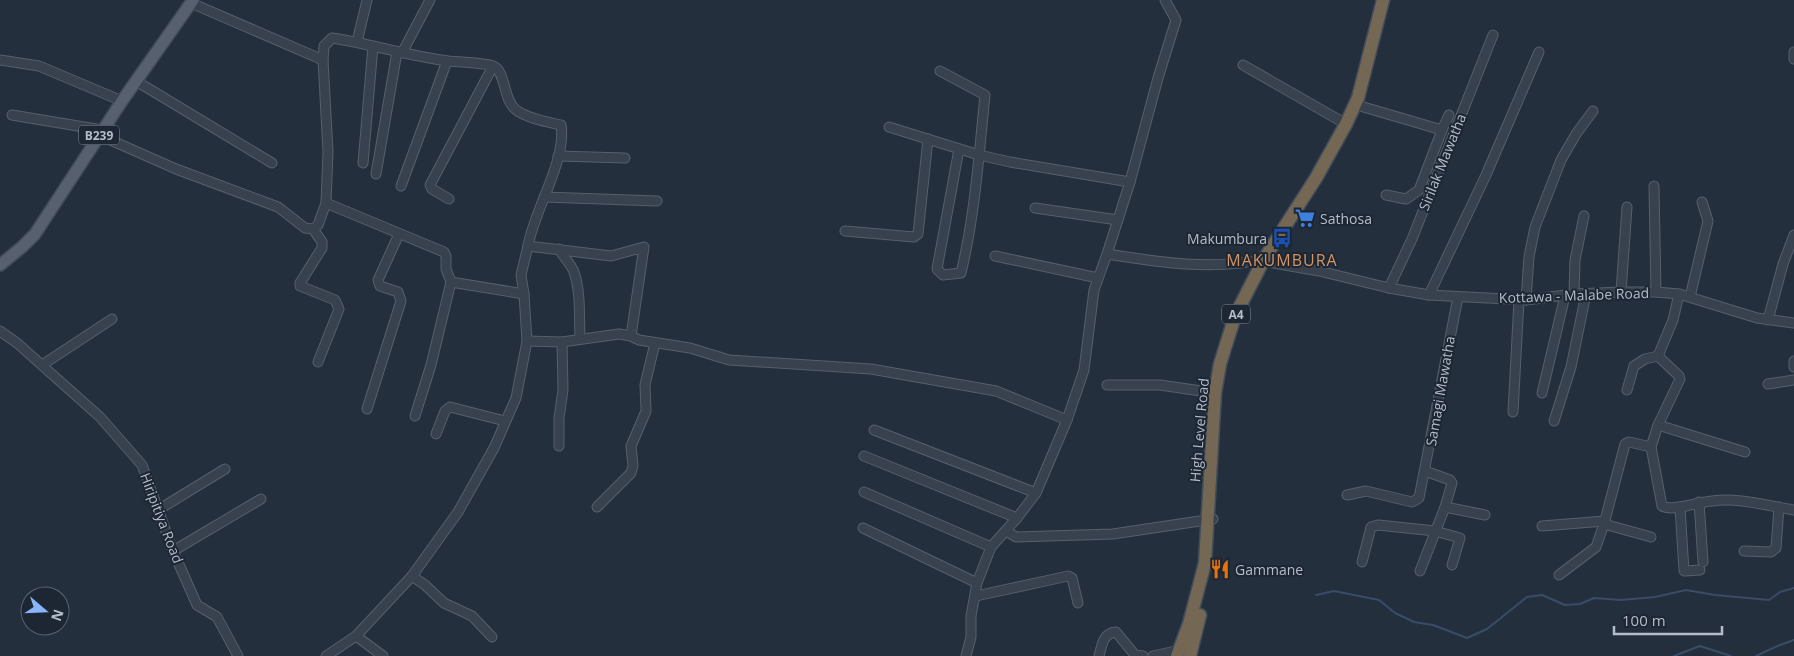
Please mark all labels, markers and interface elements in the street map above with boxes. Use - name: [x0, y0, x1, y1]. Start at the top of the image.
- street label: Sirilak Mawatha: [1414, 111, 1470, 213]
- road number: B239: [79, 126, 119, 144]
- supermarket icon: Sathosa: [1294, 207, 1316, 229]
- place label: Sathosa: [1320, 209, 1372, 228]
- bus stop icon: Makumbura: [1271, 227, 1293, 249]
- place label: Makumbura: [1187, 229, 1267, 248]
- district label: MAKUMBURA: [1226, 249, 1338, 271]
- street label: Kottawa - Malabe Road: [1499, 283, 1649, 307]
- road number: A4: [1222, 304, 1250, 324]
- street label: Samagi Mawatha: [1421, 335, 1459, 447]
- street label: High Level Road: [1185, 377, 1213, 483]
- street label: Hiripitiya Road: [136, 470, 188, 566]
- restaurant icon: Gammane: [1209, 558, 1231, 580]
- place label: Gammane: [1235, 560, 1303, 579]
- north arrow: [20, 586, 70, 636]
- scale bar: [1614, 604, 1722, 636]
- text: N: [47, 607, 69, 624]
- text: 100 m: [1622, 610, 1666, 630]

